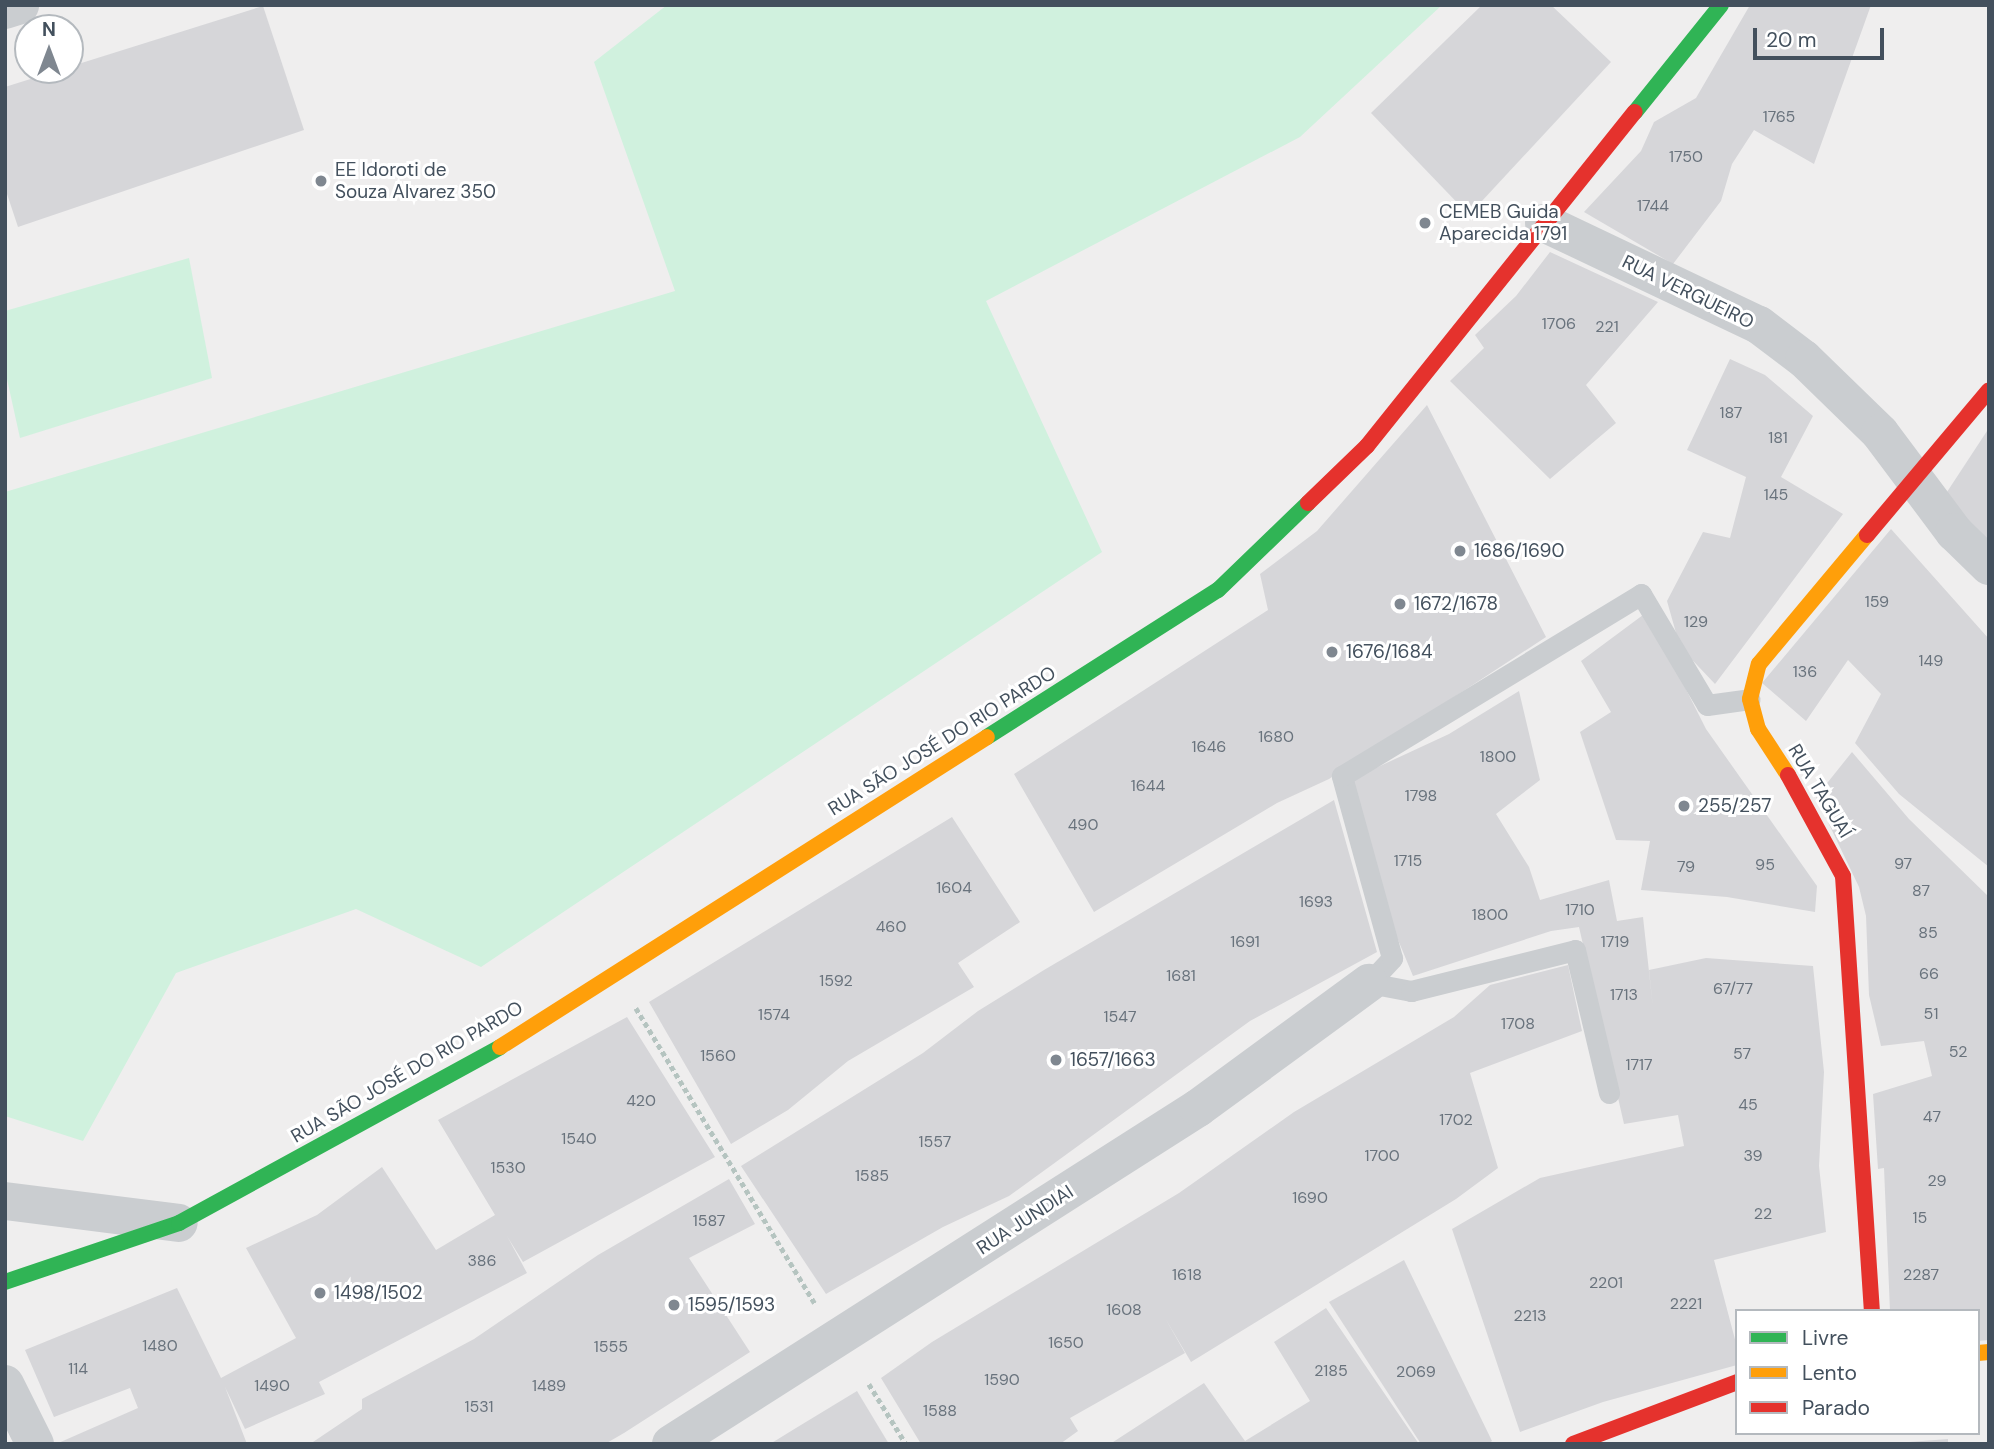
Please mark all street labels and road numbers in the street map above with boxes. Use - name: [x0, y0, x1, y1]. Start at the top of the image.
- street label: RUA VERGUEIRO: [1618, 250, 1758, 334]
- street label: RUA SÃO JOSÉ DO RIO PARDO: [824, 661, 1060, 821]
- street label: RUA TAGUAÍ: [1783, 740, 1857, 842]
- street label: RUA SÃO JOSÉ DO RIO PARDO: [287, 996, 527, 1148]
- street label: RUA JUNDIAI: [972, 1180, 1078, 1260]

